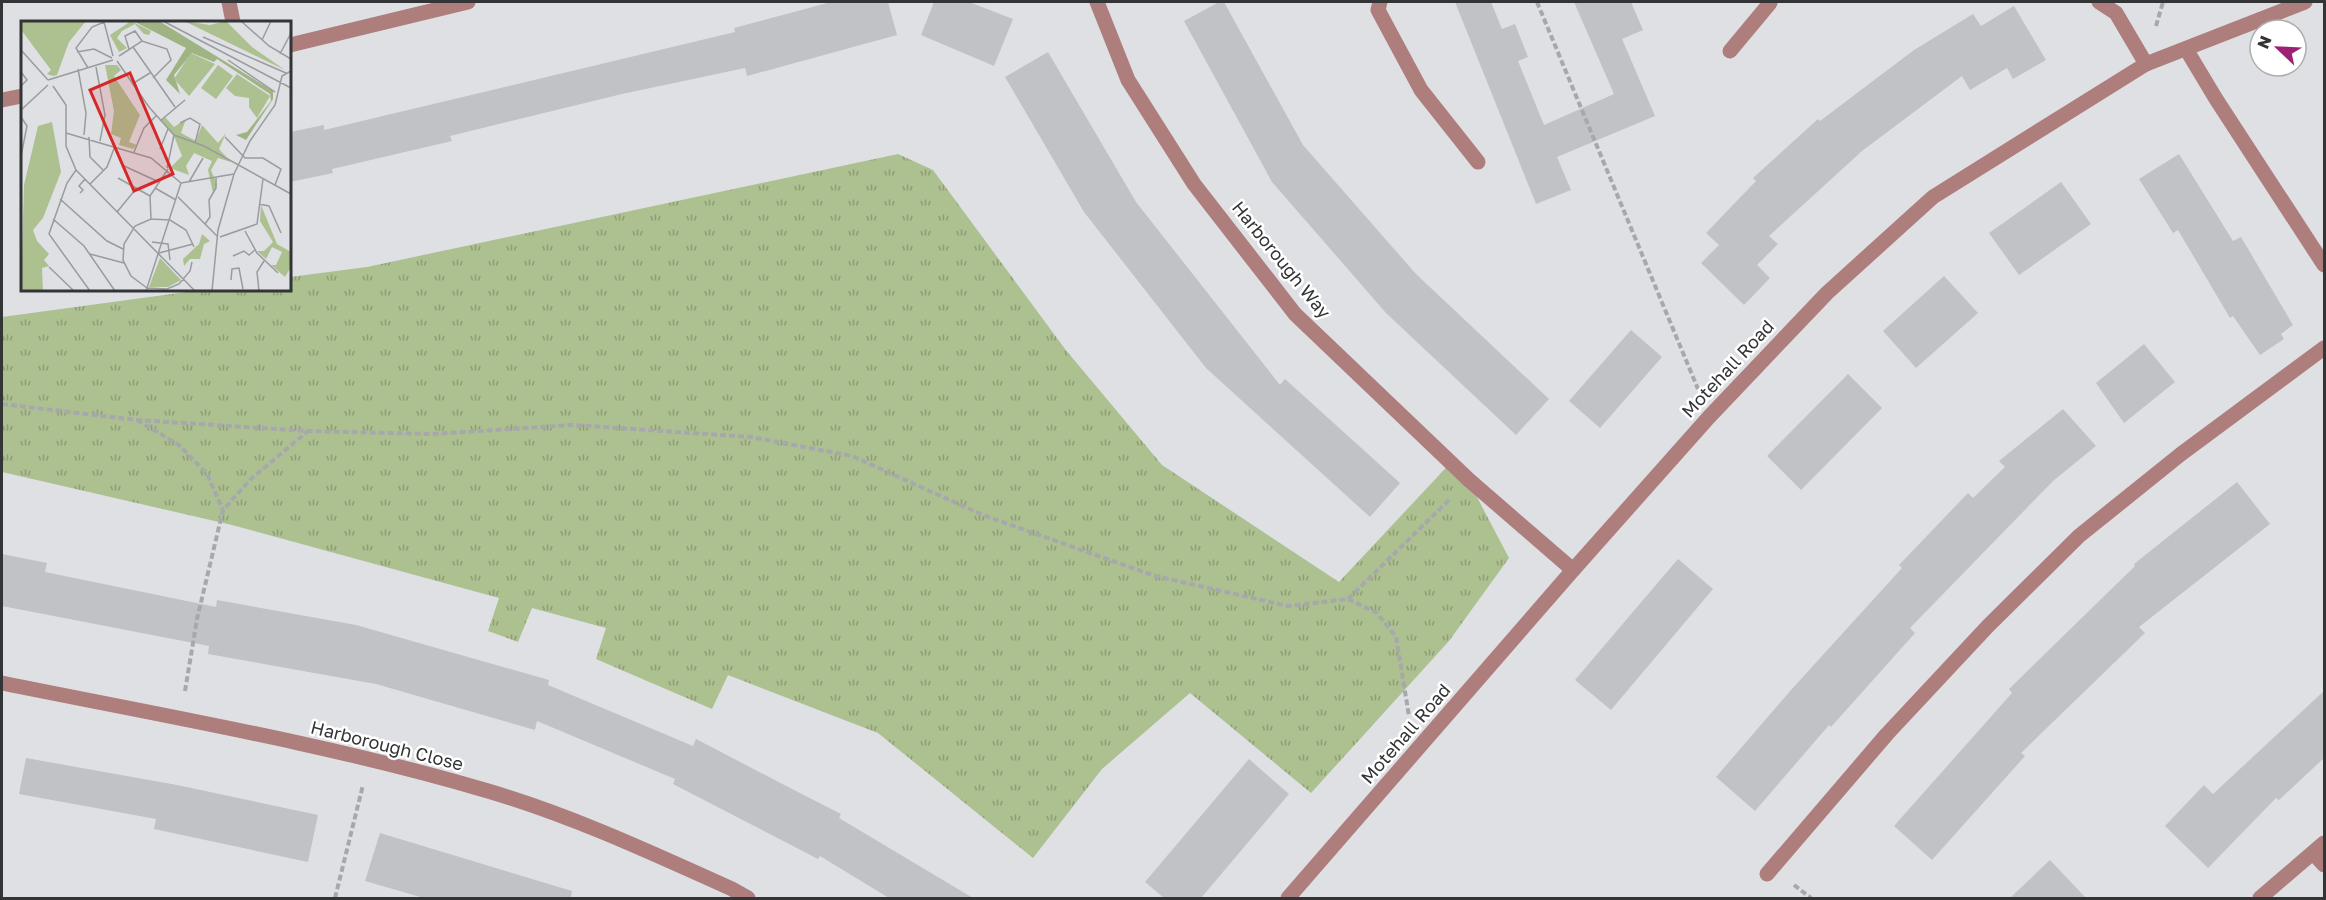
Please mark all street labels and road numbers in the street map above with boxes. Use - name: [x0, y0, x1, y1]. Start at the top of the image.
- street label: Harborough Way: [1228, 196, 1336, 322]
- street label: Motehall Road: [1677, 315, 1778, 422]
- street label: Motehall Road: [1356, 679, 1455, 788]
- street label: Harborough Close: [309, 715, 466, 775]

